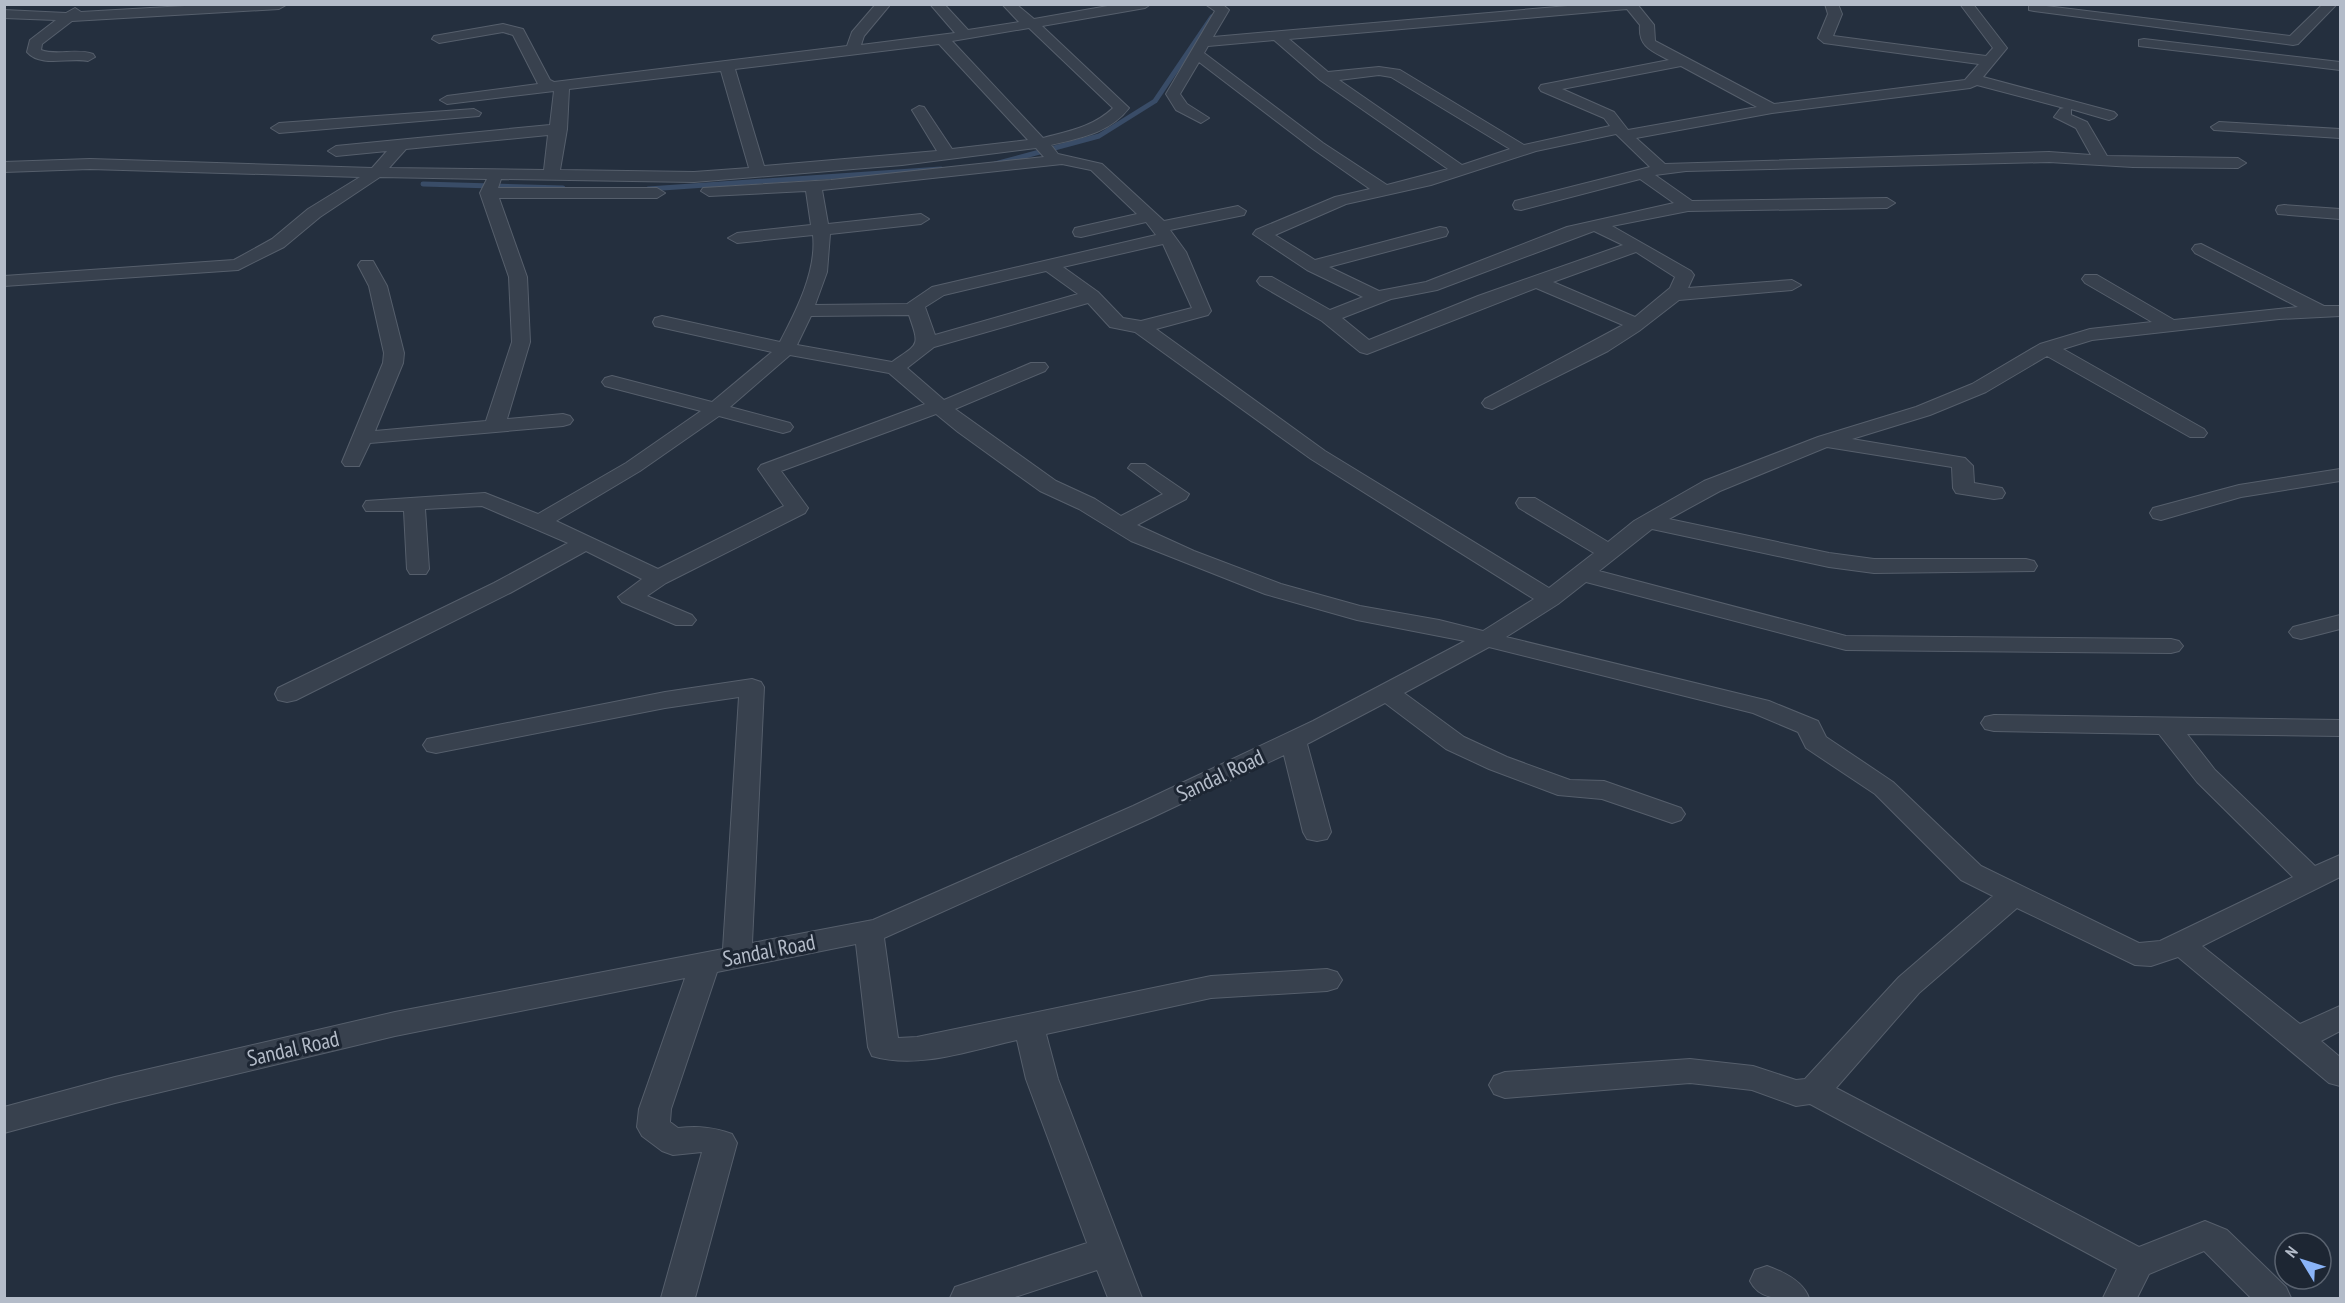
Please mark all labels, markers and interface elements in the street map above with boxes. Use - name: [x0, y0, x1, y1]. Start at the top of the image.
- street label: Sandal Road: [1172, 743, 1268, 807]
- street label: Sandal Road: [720, 927, 818, 973]
- street label: Sandal Road: [244, 1024, 342, 1072]
- north arrow: [2273, 1231, 2333, 1291]
- text: N: [2281, 1242, 2302, 1261]

